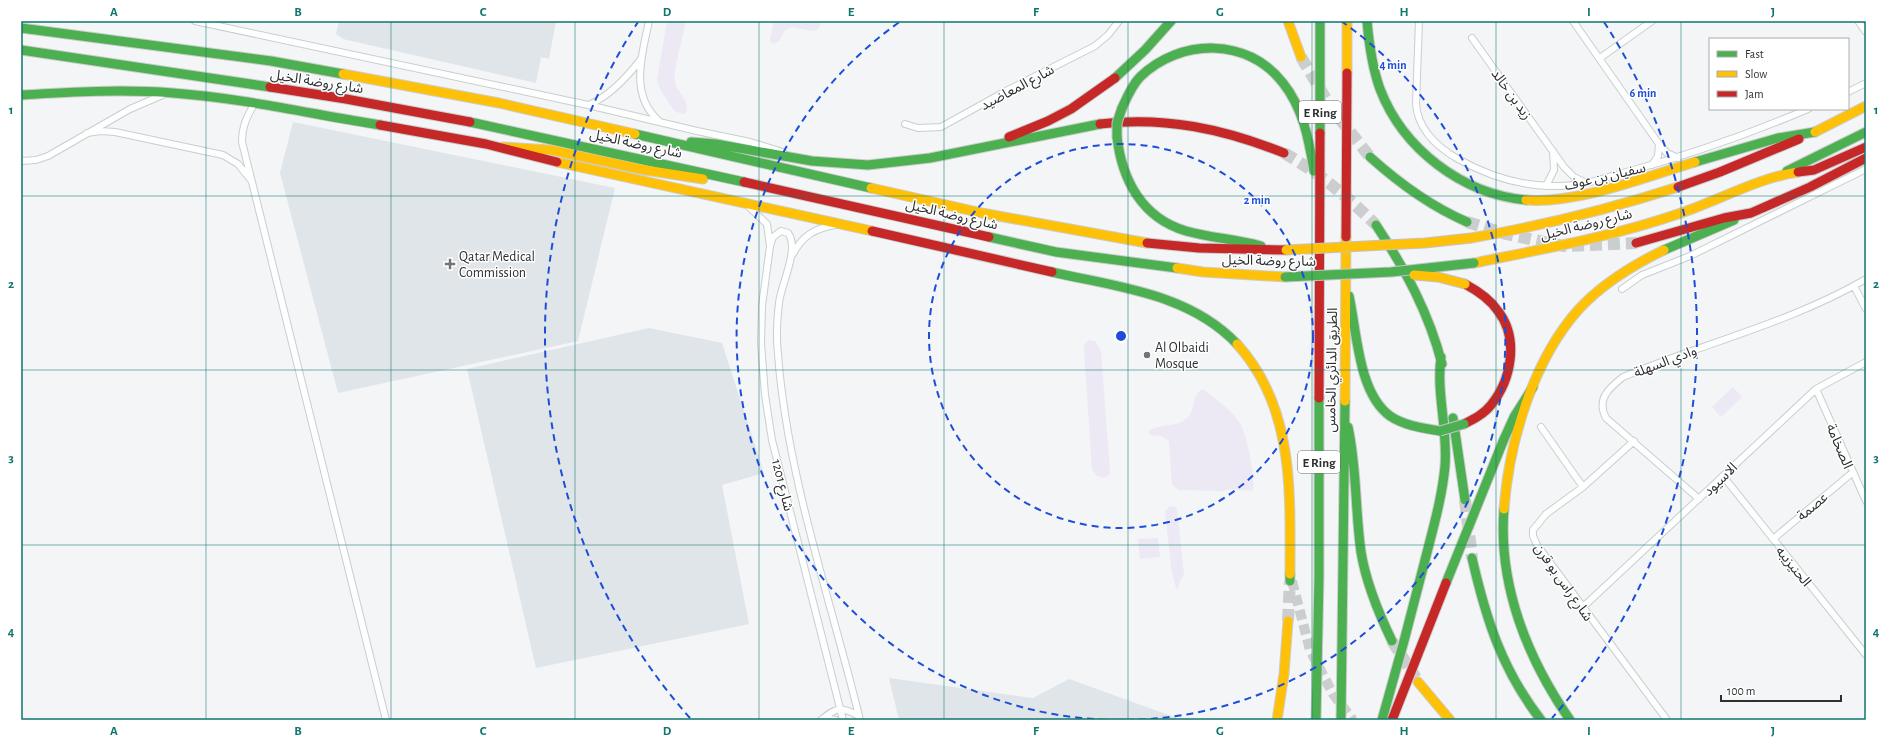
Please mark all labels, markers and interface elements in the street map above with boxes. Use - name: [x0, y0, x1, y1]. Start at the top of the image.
- text: A: [110, 6, 118, 19]
- text: B: [294, 6, 302, 19]
- text: C: [480, 6, 487, 19]
- text: D: [663, 6, 672, 19]
- text: E: [848, 6, 855, 19]
- text: F: [1033, 6, 1040, 19]
- text: G: [1216, 6, 1224, 19]
- text: H: [1399, 6, 1409, 19]
- text: I: [1587, 6, 1591, 19]
- text: J: [1771, 6, 1775, 19]
- legend: [1709, 38, 1849, 110]
- text: Fast: [1745, 48, 1764, 60]
- text: 4 min: [1379, 59, 1407, 71]
- street label: شارع المعاضيد: [978, 63, 1058, 116]
- street label: زيد بن خالد: [1488, 67, 1534, 123]
- street label: شارع روضة الخيل: [269, 68, 364, 99]
- text: Slow: [1745, 68, 1767, 80]
- text: 6 min: [1630, 87, 1656, 99]
- text: Jam: [1745, 88, 1764, 100]
- road number: E Ring: [1299, 101, 1341, 123]
- text: 1: [9, 104, 13, 117]
- text: 1: [1874, 104, 1878, 117]
- street label: شارع روضة الخيل: [588, 127, 683, 164]
- street label: سفيان بن عوف: [1563, 161, 1647, 194]
- text: 2 min: [1244, 194, 1270, 206]
- street label: شارع روضة الخيل: [904, 198, 999, 235]
- street label: شارع روضة الخيل: [1539, 207, 1634, 246]
- place label: Qatar Medical Commission: [459, 250, 535, 280]
- street label: شارع روضة الخيل: [1222, 253, 1316, 272]
- marker: Qatar Medical Commission: [444, 258, 456, 270]
- text: 2: [8, 278, 14, 291]
- text: 2: [1873, 278, 1879, 291]
- street label: الطريق الدائري الخامس: [1324, 307, 1343, 433]
- centre of rings: [1114, 329, 1128, 343]
- place label: Al Olbaidi Mosque: [1155, 341, 1209, 371]
- street label: وادي السهلة: [1632, 344, 1700, 383]
- marker: Al Olbaidi Mosque: [1142, 350, 1152, 360]
- street label: الصخامة: [1823, 422, 1855, 471]
- road number: E Ring: [1298, 451, 1340, 473]
- text: 3: [8, 452, 14, 465]
- text: 3: [1873, 452, 1879, 465]
- street label: شارع 1201: [766, 458, 795, 513]
- street label: الاسيود: [1701, 460, 1741, 500]
- street label: عصمة: [1795, 490, 1831, 523]
- street label: شارع راس بو قرن: [1529, 541, 1595, 626]
- street label: الحنيزيبه: [1772, 544, 1813, 590]
- text: 4: [8, 626, 15, 639]
- text: 4: [1873, 626, 1880, 639]
- scale bar: [1721, 677, 1841, 703]
- text: 100 m: [1727, 685, 1755, 697]
- text: A: [110, 725, 118, 738]
- text: B: [294, 725, 302, 738]
- text: C: [480, 725, 487, 738]
- text: D: [663, 725, 672, 738]
- text: E: [848, 725, 855, 738]
- text: F: [1033, 725, 1040, 738]
- text: G: [1216, 725, 1224, 738]
- text: H: [1399, 725, 1409, 738]
- text: I: [1587, 725, 1591, 738]
- text: J: [1771, 725, 1775, 738]

